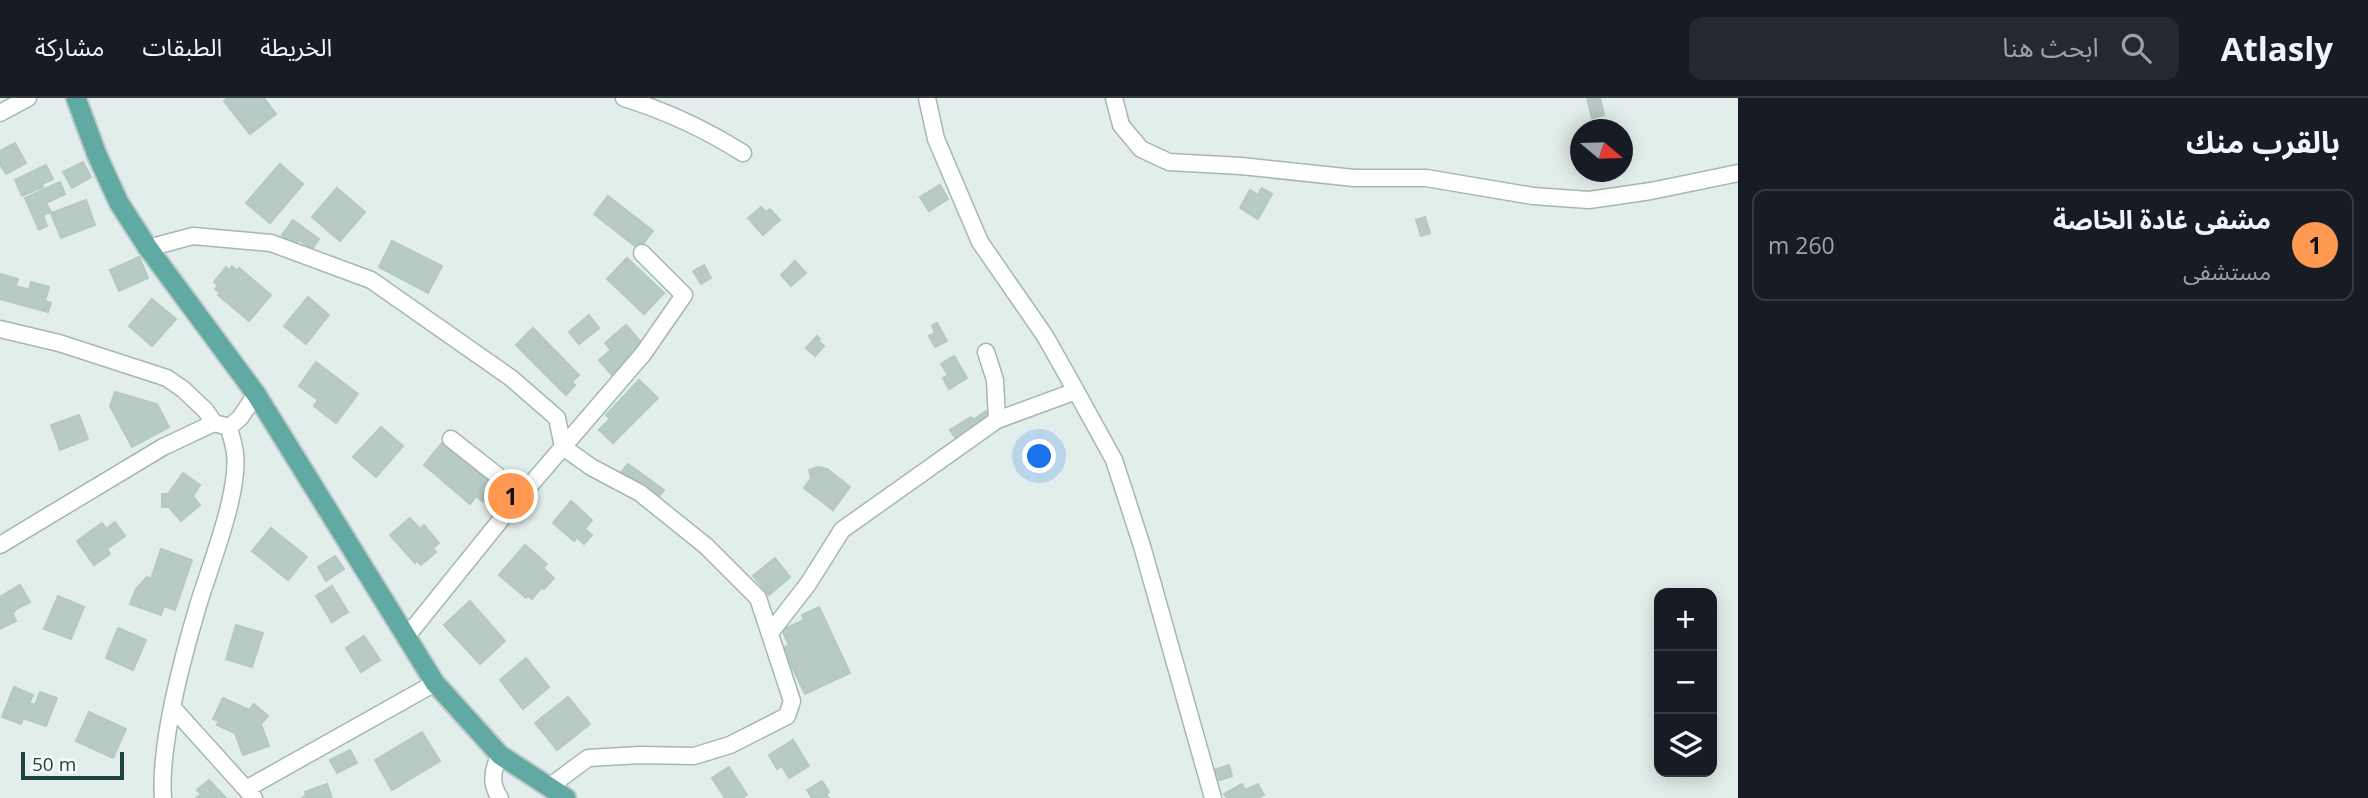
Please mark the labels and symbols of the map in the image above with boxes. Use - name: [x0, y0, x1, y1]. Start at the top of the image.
- north arrow: [1570, 119, 1633, 182]
- your location: [1022, 439, 1056, 473]
- pin: 1: [488, 470, 534, 522]
- scale bar: [21, 749, 124, 781]

